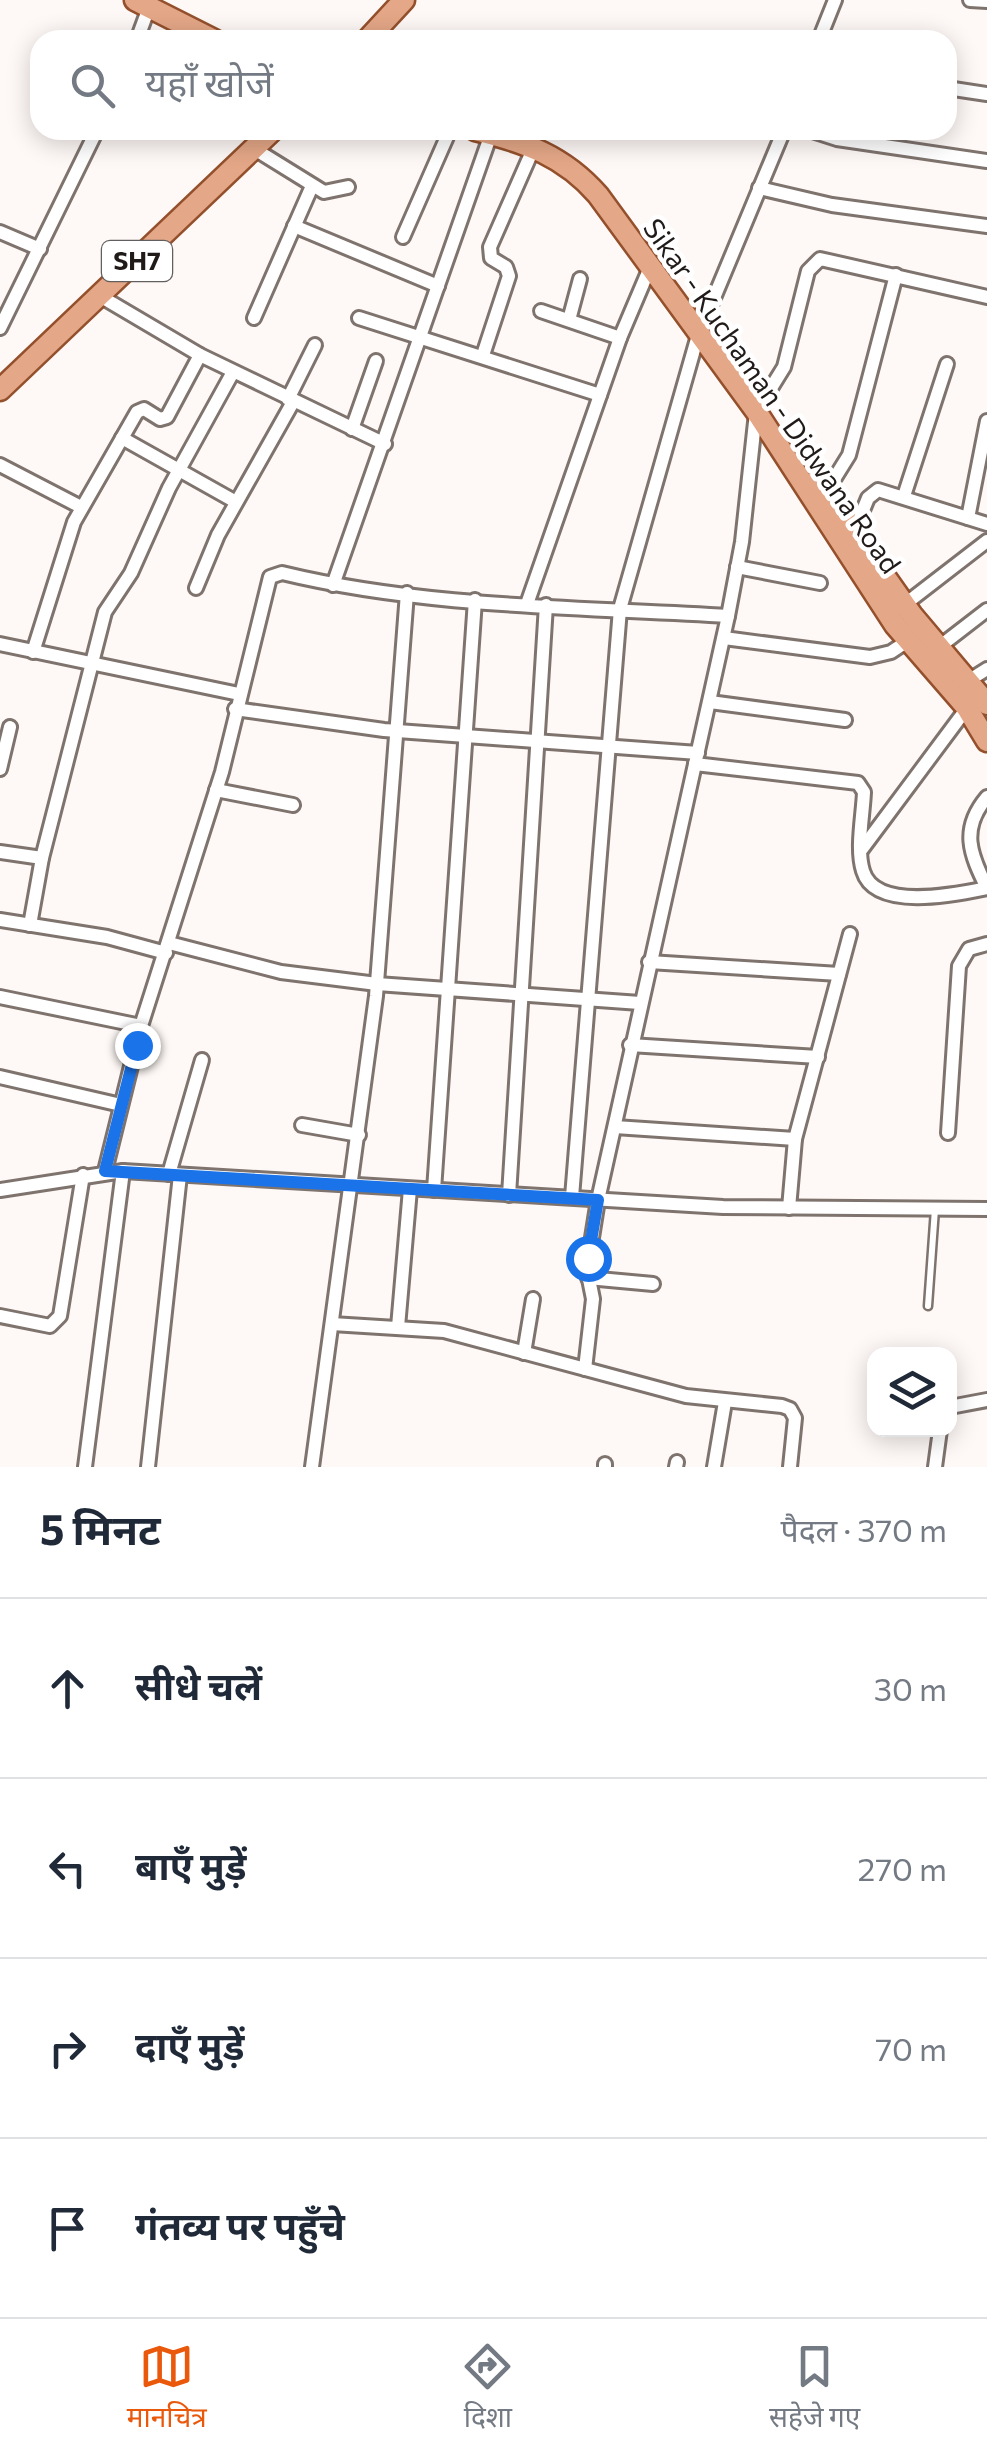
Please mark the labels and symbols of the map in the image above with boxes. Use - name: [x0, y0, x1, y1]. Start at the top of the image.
- street label: Sikar - Kuchaman - Didwana Road: [637, 211, 909, 580]
- road number: SH7: [102, 241, 172, 281]
- route end: [115, 1023, 161, 1069]
- route start: [566, 1236, 612, 1282]

